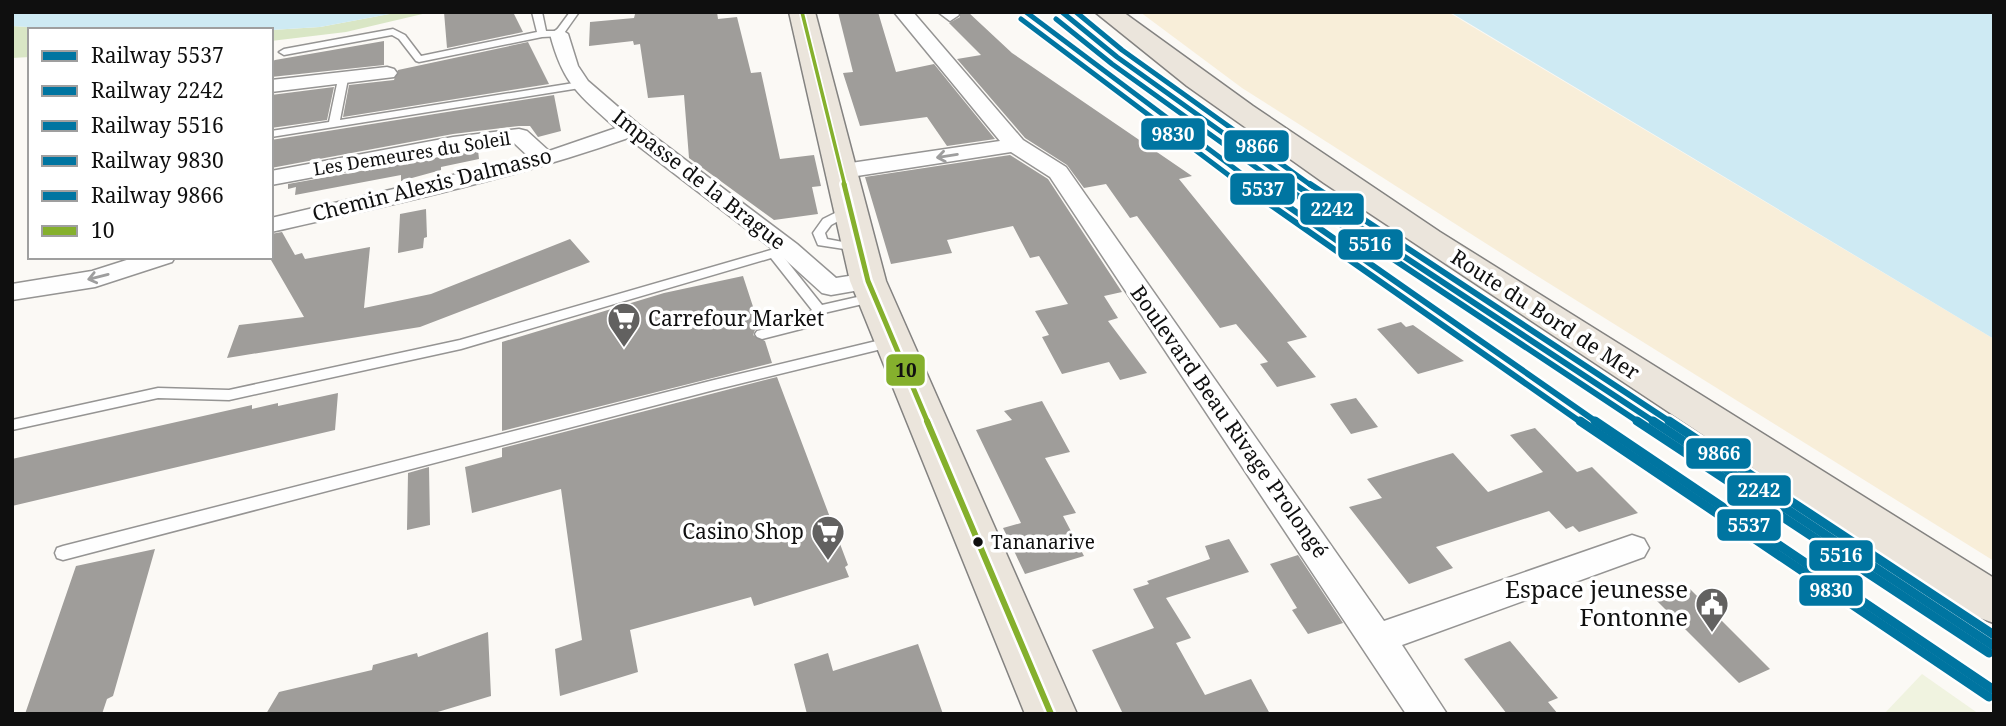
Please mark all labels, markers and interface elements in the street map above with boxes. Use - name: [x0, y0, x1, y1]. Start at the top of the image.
- legend: [28, 28, 273, 259]
- text: Railway 5537: [91, 41, 224, 69]
- text: Railway 2242: [91, 76, 224, 104]
- street label: Impasse de la Brague: [607, 103, 792, 256]
- text: Railway 5516: [91, 111, 224, 139]
- line badge: 9830: [1140, 117, 1206, 151]
- text: 9830: [1152, 121, 1195, 147]
- street label: Les Demeures du Soleil: [312, 126, 513, 180]
- line badge: 9866: [1223, 129, 1290, 163]
- text: 9866: [1236, 133, 1279, 159]
- street label: Chemin Alexis Dalmasso: [309, 141, 554, 227]
- text: Railway 9830: [91, 146, 224, 174]
- one-way arrow: [936, 149, 959, 162]
- line badge: 5537: [1229, 172, 1296, 206]
- text: 5537: [1242, 176, 1284, 202]
- text: Railway 9866: [91, 181, 224, 209]
- line badge: 2242: [1299, 192, 1365, 226]
- text: 2242: [1311, 196, 1353, 222]
- text: 10: [91, 216, 114, 244]
- line badge: 5516: [1337, 228, 1404, 261]
- text: 5516: [1349, 231, 1392, 257]
- street label: Route du Bord de Mer: [1446, 243, 1645, 386]
- one-way arrow: [87, 271, 110, 284]
- street label: Boulevard Beau Rivage Prolongé: [1125, 280, 1335, 563]
- supermarket icon: Carrefour Market: [605, 300, 643, 349]
- place label: Carrefour Market: [648, 304, 824, 332]
- line badge: 10: [885, 353, 926, 387]
- text: 10: [895, 357, 917, 383]
- line badge: 9866: [1685, 437, 1752, 470]
- text: 9866: [1698, 440, 1741, 466]
- line badge: 2242: [1726, 474, 1792, 507]
- text: 2242: [1738, 477, 1780, 503]
- line badge: 5537: [1716, 508, 1782, 542]
- text: 5537: [1728, 512, 1770, 538]
- supermarket icon: Casino Shop: [809, 513, 847, 562]
- place label: Casino Shop: [682, 517, 804, 545]
- place label: Tananarive: [991, 529, 1095, 555]
- marker: Tananarive: [971, 535, 985, 549]
- line badge: 5516: [1808, 539, 1874, 572]
- text: 5516: [1820, 542, 1863, 568]
- place label: Espace jeunesse Fontonne: [1505, 572, 1688, 633]
- line badge: 9830: [1798, 574, 1864, 607]
- text: 9830: [1810, 577, 1853, 603]
- public building icon: Espace jeunesse Fontonne: [1693, 585, 1731, 634]

